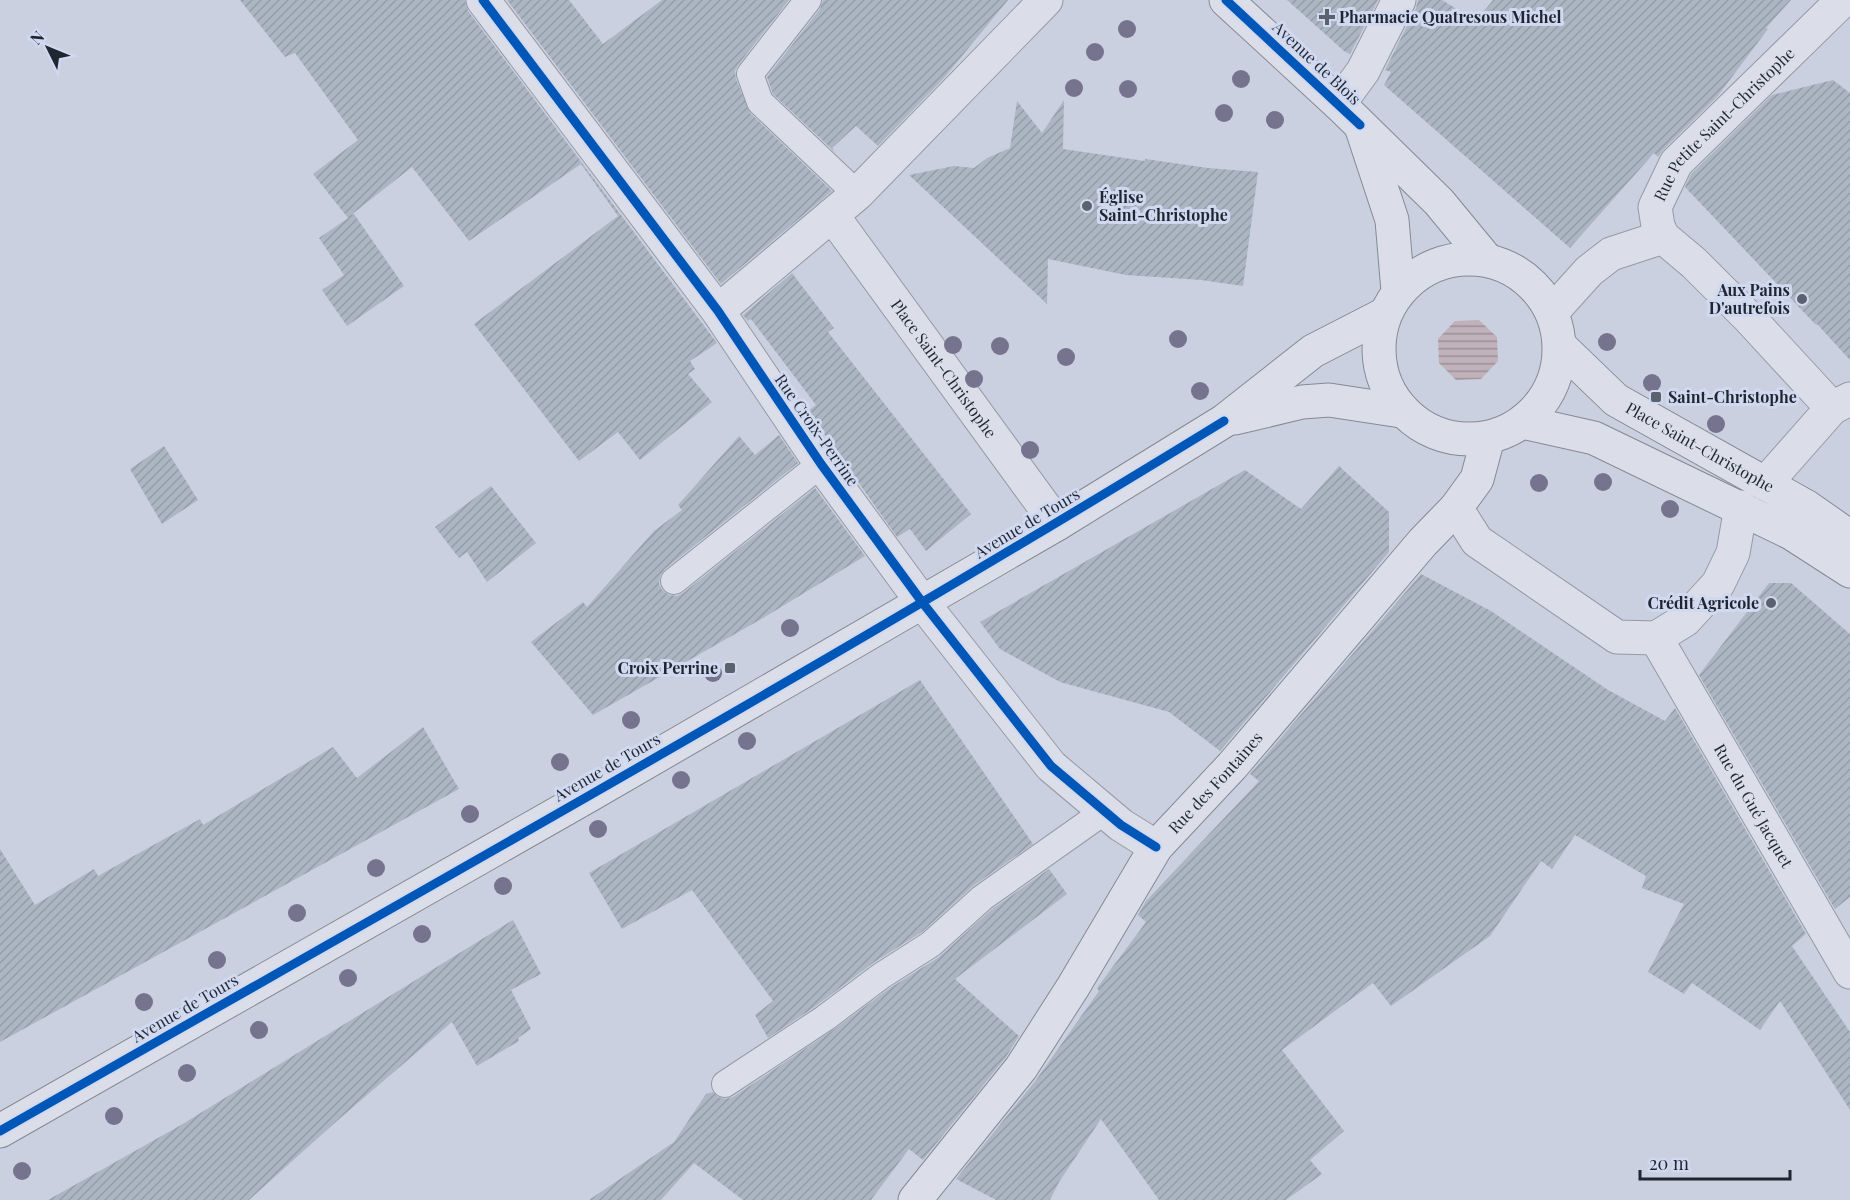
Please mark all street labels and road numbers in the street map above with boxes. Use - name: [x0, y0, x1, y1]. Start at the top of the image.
- street label: Avenue de Blois: [1268, 16, 1366, 109]
- street label: Rue Petite Saint-Christophe: [1648, 42, 1799, 204]
- street label: Place Saint-Christophe: [887, 295, 1002, 442]
- street label: Rue Croix-Perrine: [771, 369, 864, 490]
- street label: Place Saint-Christophe: [1622, 397, 1778, 497]
- street label: Avenue de Tours: [969, 483, 1083, 563]
- street label: Rue des Fontaines: [1163, 727, 1267, 837]
- street label: Avenue de Tours: [549, 728, 664, 806]
- street label: Rue du Gué Jacquet: [1710, 740, 1798, 871]
- street label: Avenue de Tours: [127, 969, 242, 1047]

